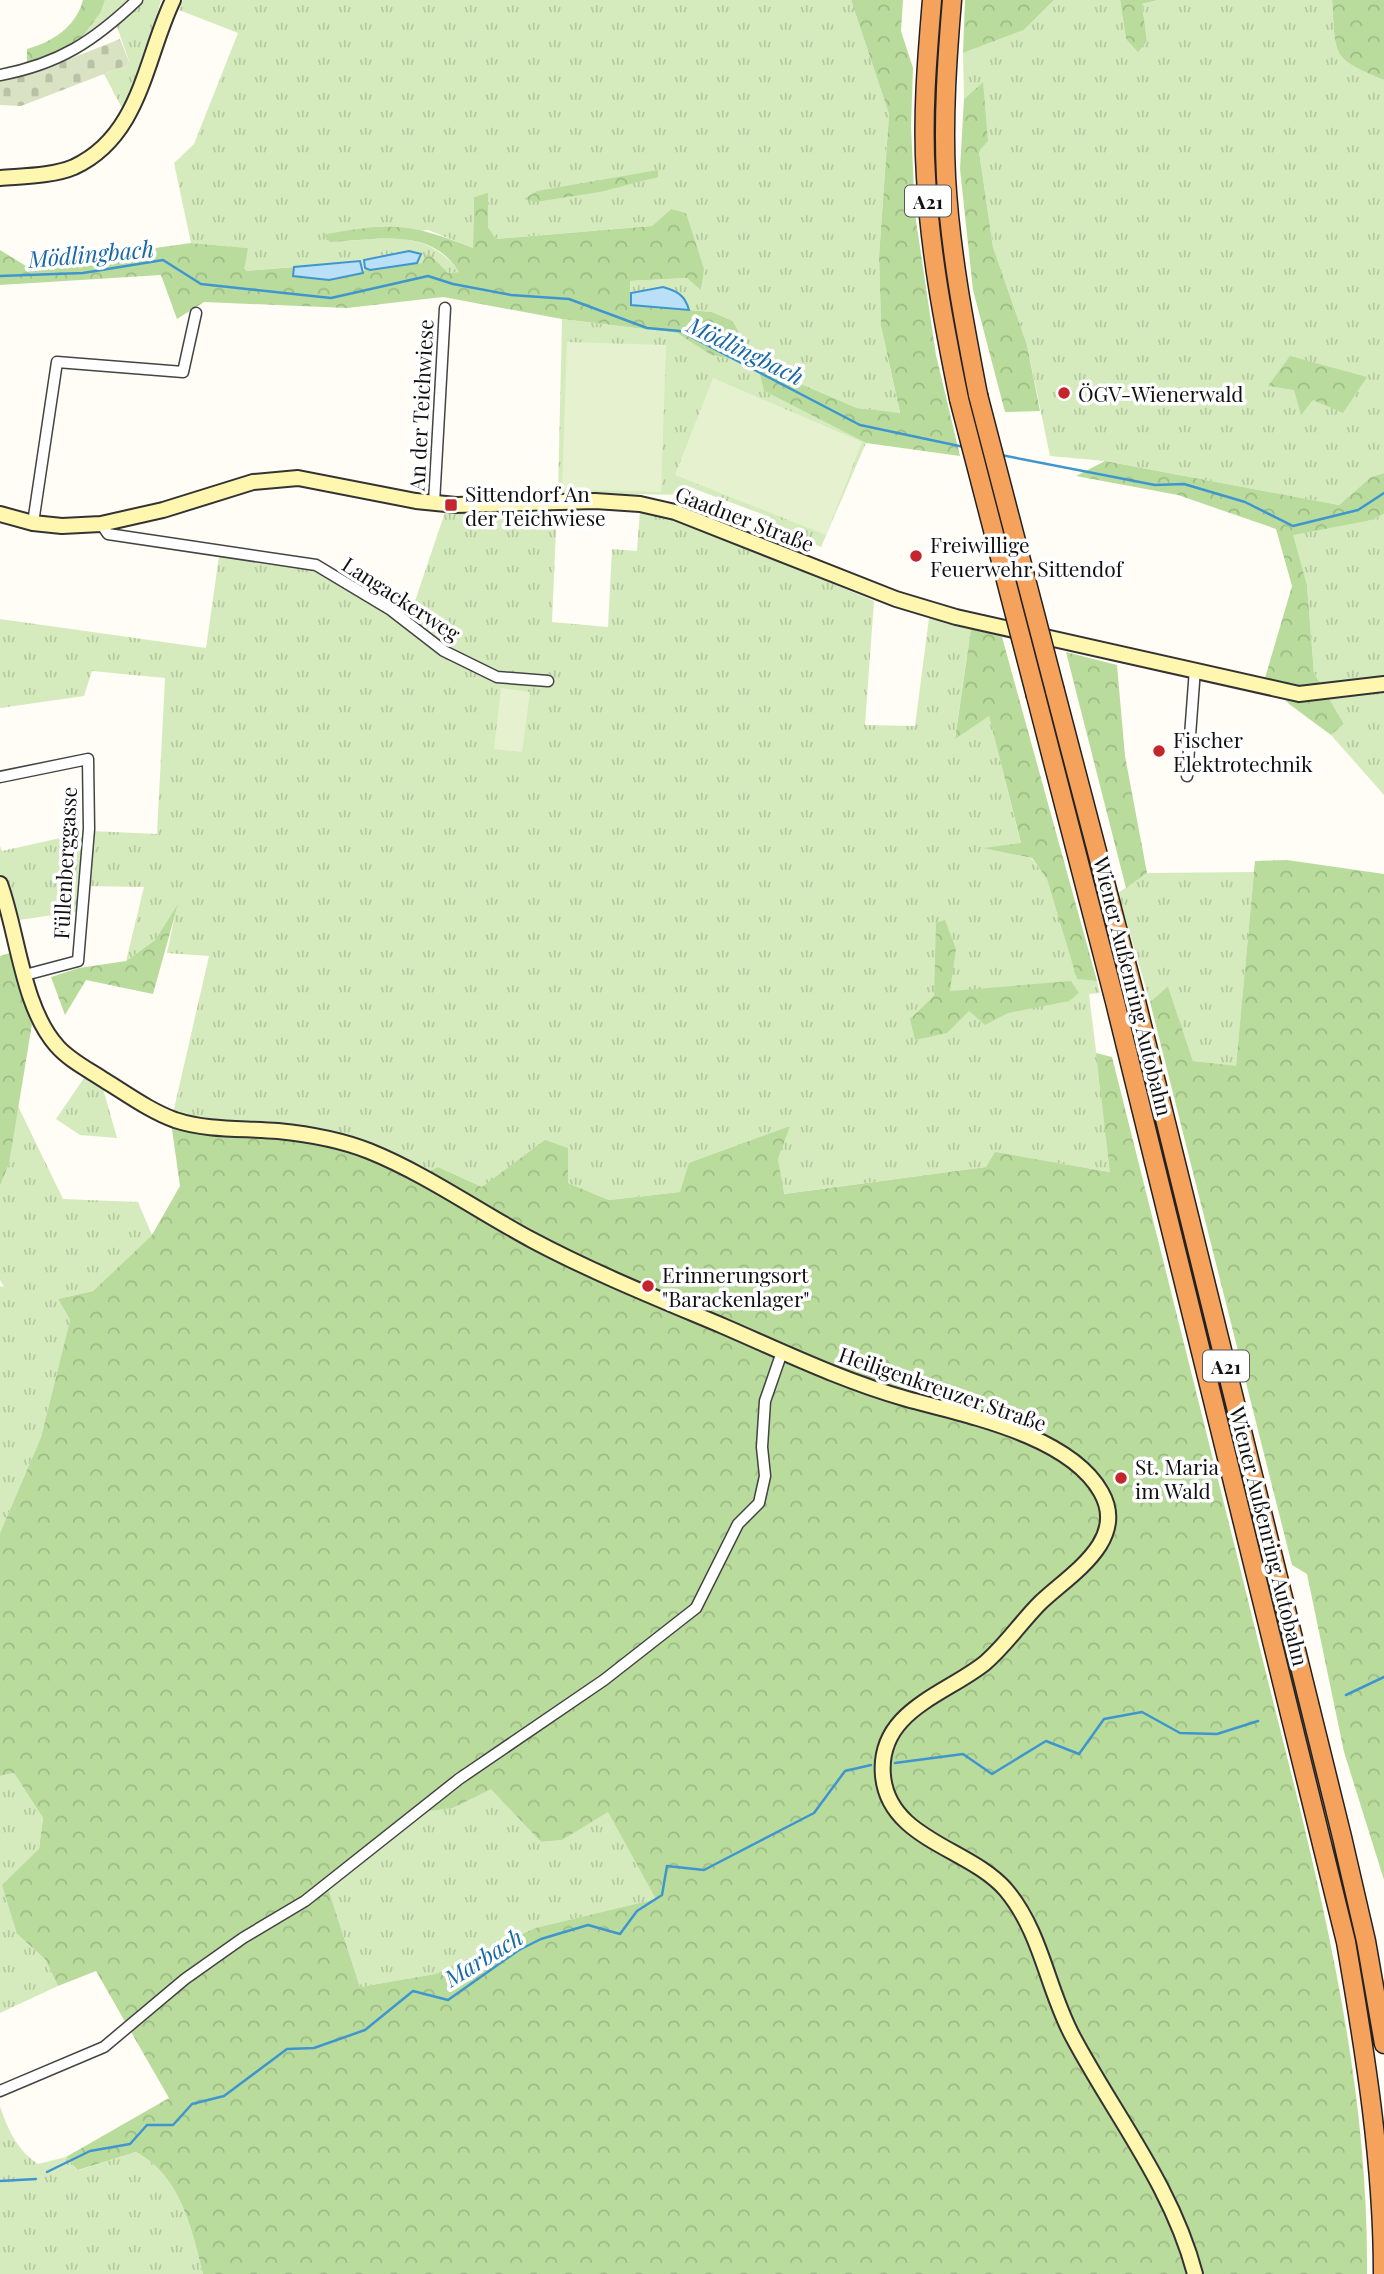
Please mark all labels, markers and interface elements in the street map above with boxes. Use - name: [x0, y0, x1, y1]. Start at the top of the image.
- road number: A21: [905, 186, 951, 216]
- water label: Mödlingbach: [26, 232, 155, 274]
- water label: Mödlingbach: [682, 308, 809, 392]
- street label: An der Teichwiese: [401, 319, 438, 492]
- place label: ÖGV-Wienerwald: [1078, 379, 1243, 407]
- marker: ÖGV-Wienerwald: [1056, 385, 1072, 401]
- place label: Sittendorf An der Teichwiese: [465, 479, 606, 531]
- street label: Gaadner Straße: [672, 479, 818, 557]
- marker: Sittendorf An der Teichwiese: [443, 497, 459, 513]
- place label: Freiwillige Feuerwehr Sittendof: [930, 530, 1125, 582]
- marker: Freiwillige Feuerwehr Sittendof: [908, 548, 924, 564]
- street label: Langackerweg: [338, 549, 466, 647]
- place label: Fischer Elektrotechnik: [1173, 725, 1313, 777]
- marker: Fischer Elektrotechnik: [1151, 743, 1167, 759]
- street label: Füllenberggasse: [46, 786, 82, 940]
- street label: Wiener Außenring Autobahn: [1088, 852, 1180, 1119]
- place label: Erinnerungsort "Barackenlager": [662, 1260, 810, 1312]
- marker: Erinnerungsort "Barackenlager": [640, 1278, 656, 1294]
- street label: Heiligenkreuzer Straße: [835, 1339, 1051, 1437]
- road number: A21: [1203, 1350, 1249, 1382]
- street label: Wiener Außenring Autobahn: [1224, 1402, 1316, 1669]
- place label: St. Maria im Wald: [1135, 1452, 1219, 1504]
- marker: St. Maria im Wald: [1113, 1470, 1129, 1486]
- water label: Marbach: [437, 1921, 528, 1994]

